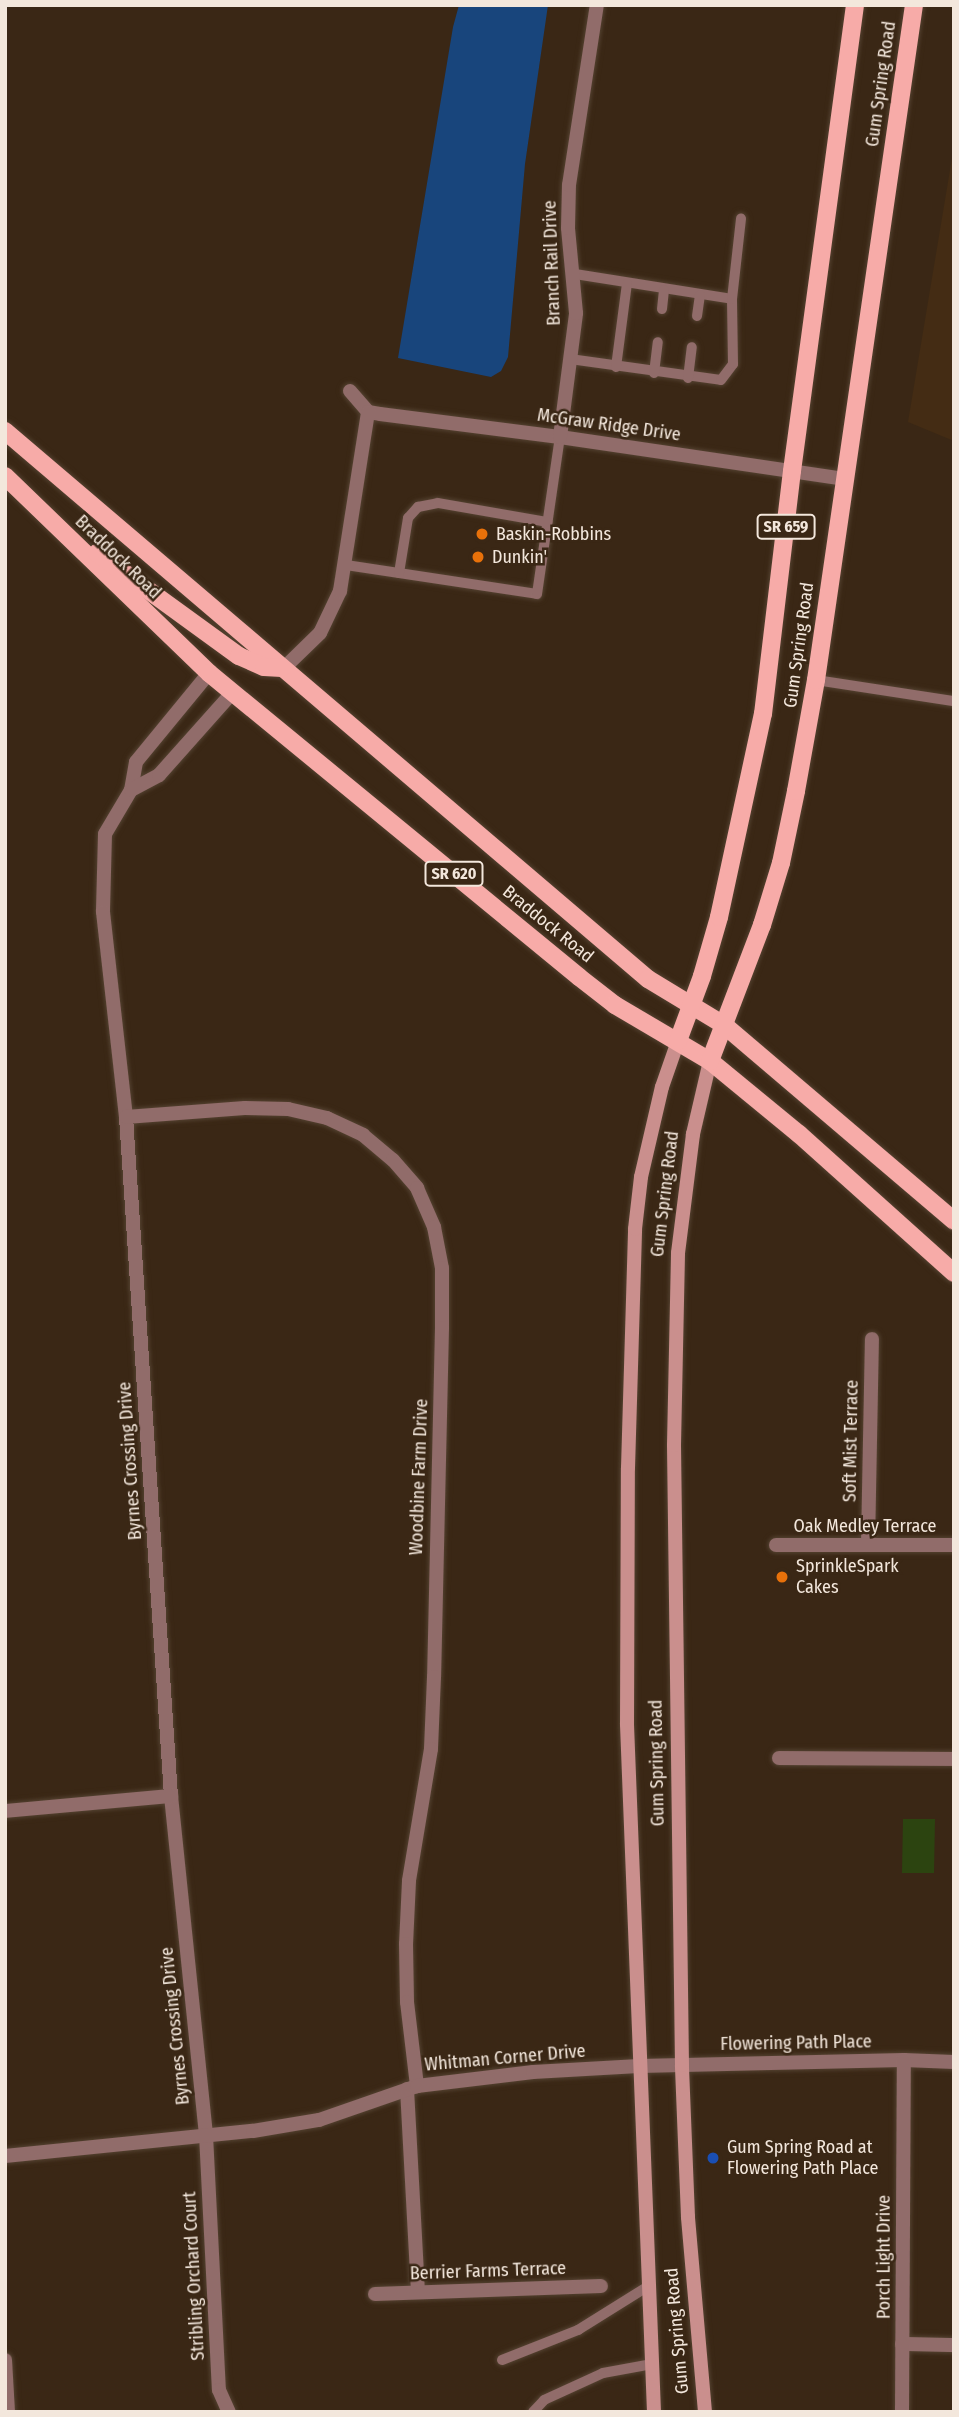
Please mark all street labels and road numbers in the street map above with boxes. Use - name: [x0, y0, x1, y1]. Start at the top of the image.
- street label: Gum Spring Road: [861, 20, 901, 148]
- street label: Branch Rail Drive: [539, 200, 565, 326]
- street label: McGraw Ridge Drive: [536, 404, 682, 446]
- street label: Braddock Road: [71, 511, 165, 603]
- road number: SR 659: [756, 514, 816, 540]
- street label: Gum Spring Road: [779, 581, 819, 709]
- road number: SR 620: [424, 862, 484, 887]
- street label: Braddock Road: [498, 881, 598, 967]
- street label: Gum Spring Road: [647, 1130, 683, 1258]
- street label: Soft Mist Terrace: [839, 1380, 863, 1502]
- street label: Byrnes Crossing Drive: [114, 1381, 146, 1541]
- street label: Woodbine Farm Drive: [405, 1398, 433, 1556]
- street label: Oak Medley Terrace: [794, 1515, 936, 1537]
- street label: Gum Spring Road: [645, 1700, 669, 1826]
- street label: Byrnes Crossing Drive: [156, 1946, 194, 2106]
- street label: Flowering Path Place: [720, 2031, 872, 2055]
- street label: Whitman Corner Drive: [424, 2040, 586, 2076]
- street label: Stribling Orchard Court: [179, 2191, 209, 2361]
- street label: Porch Light Drive: [873, 2195, 895, 2319]
- street label: Berrier Farms Terrace: [410, 2257, 566, 2285]
- street label: Gum Spring Road: [661, 2267, 693, 2395]

